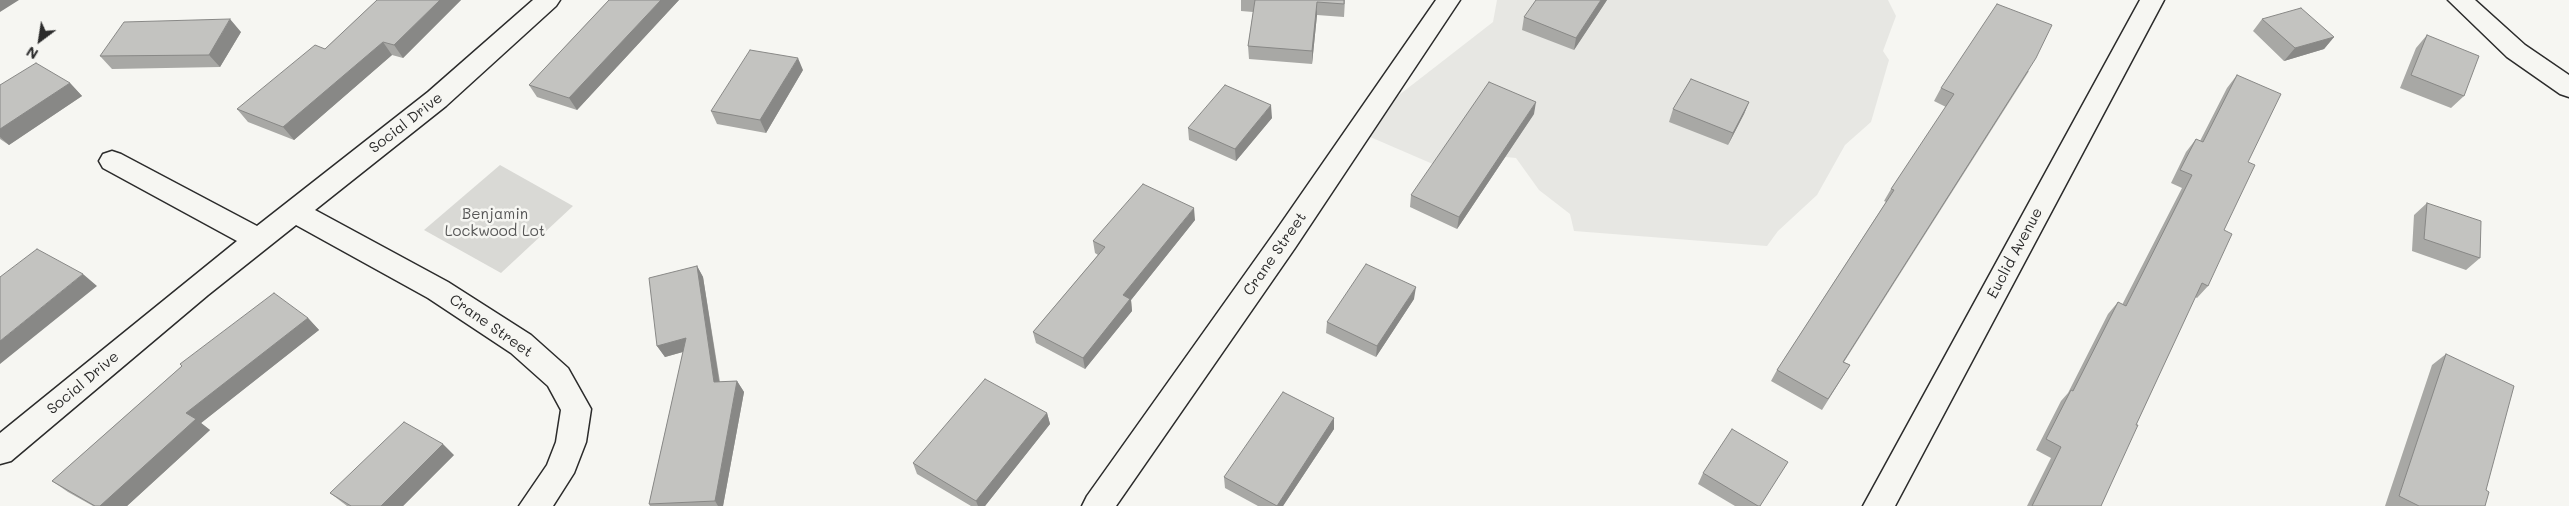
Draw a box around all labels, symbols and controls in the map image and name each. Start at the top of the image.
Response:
north arrow [15,15,65,65]
text: N [23,42,41,64]
street label: Social Drive [366,89,446,157]
park label: Benjamin Lockwood Lot [445,205,545,240]
street label: Euclid Avenue [1984,205,2046,301]
street label: Crane Street [1240,209,1310,299]
street label: Crane Street [446,291,536,361]
street label: Social Drive [43,348,123,418]

